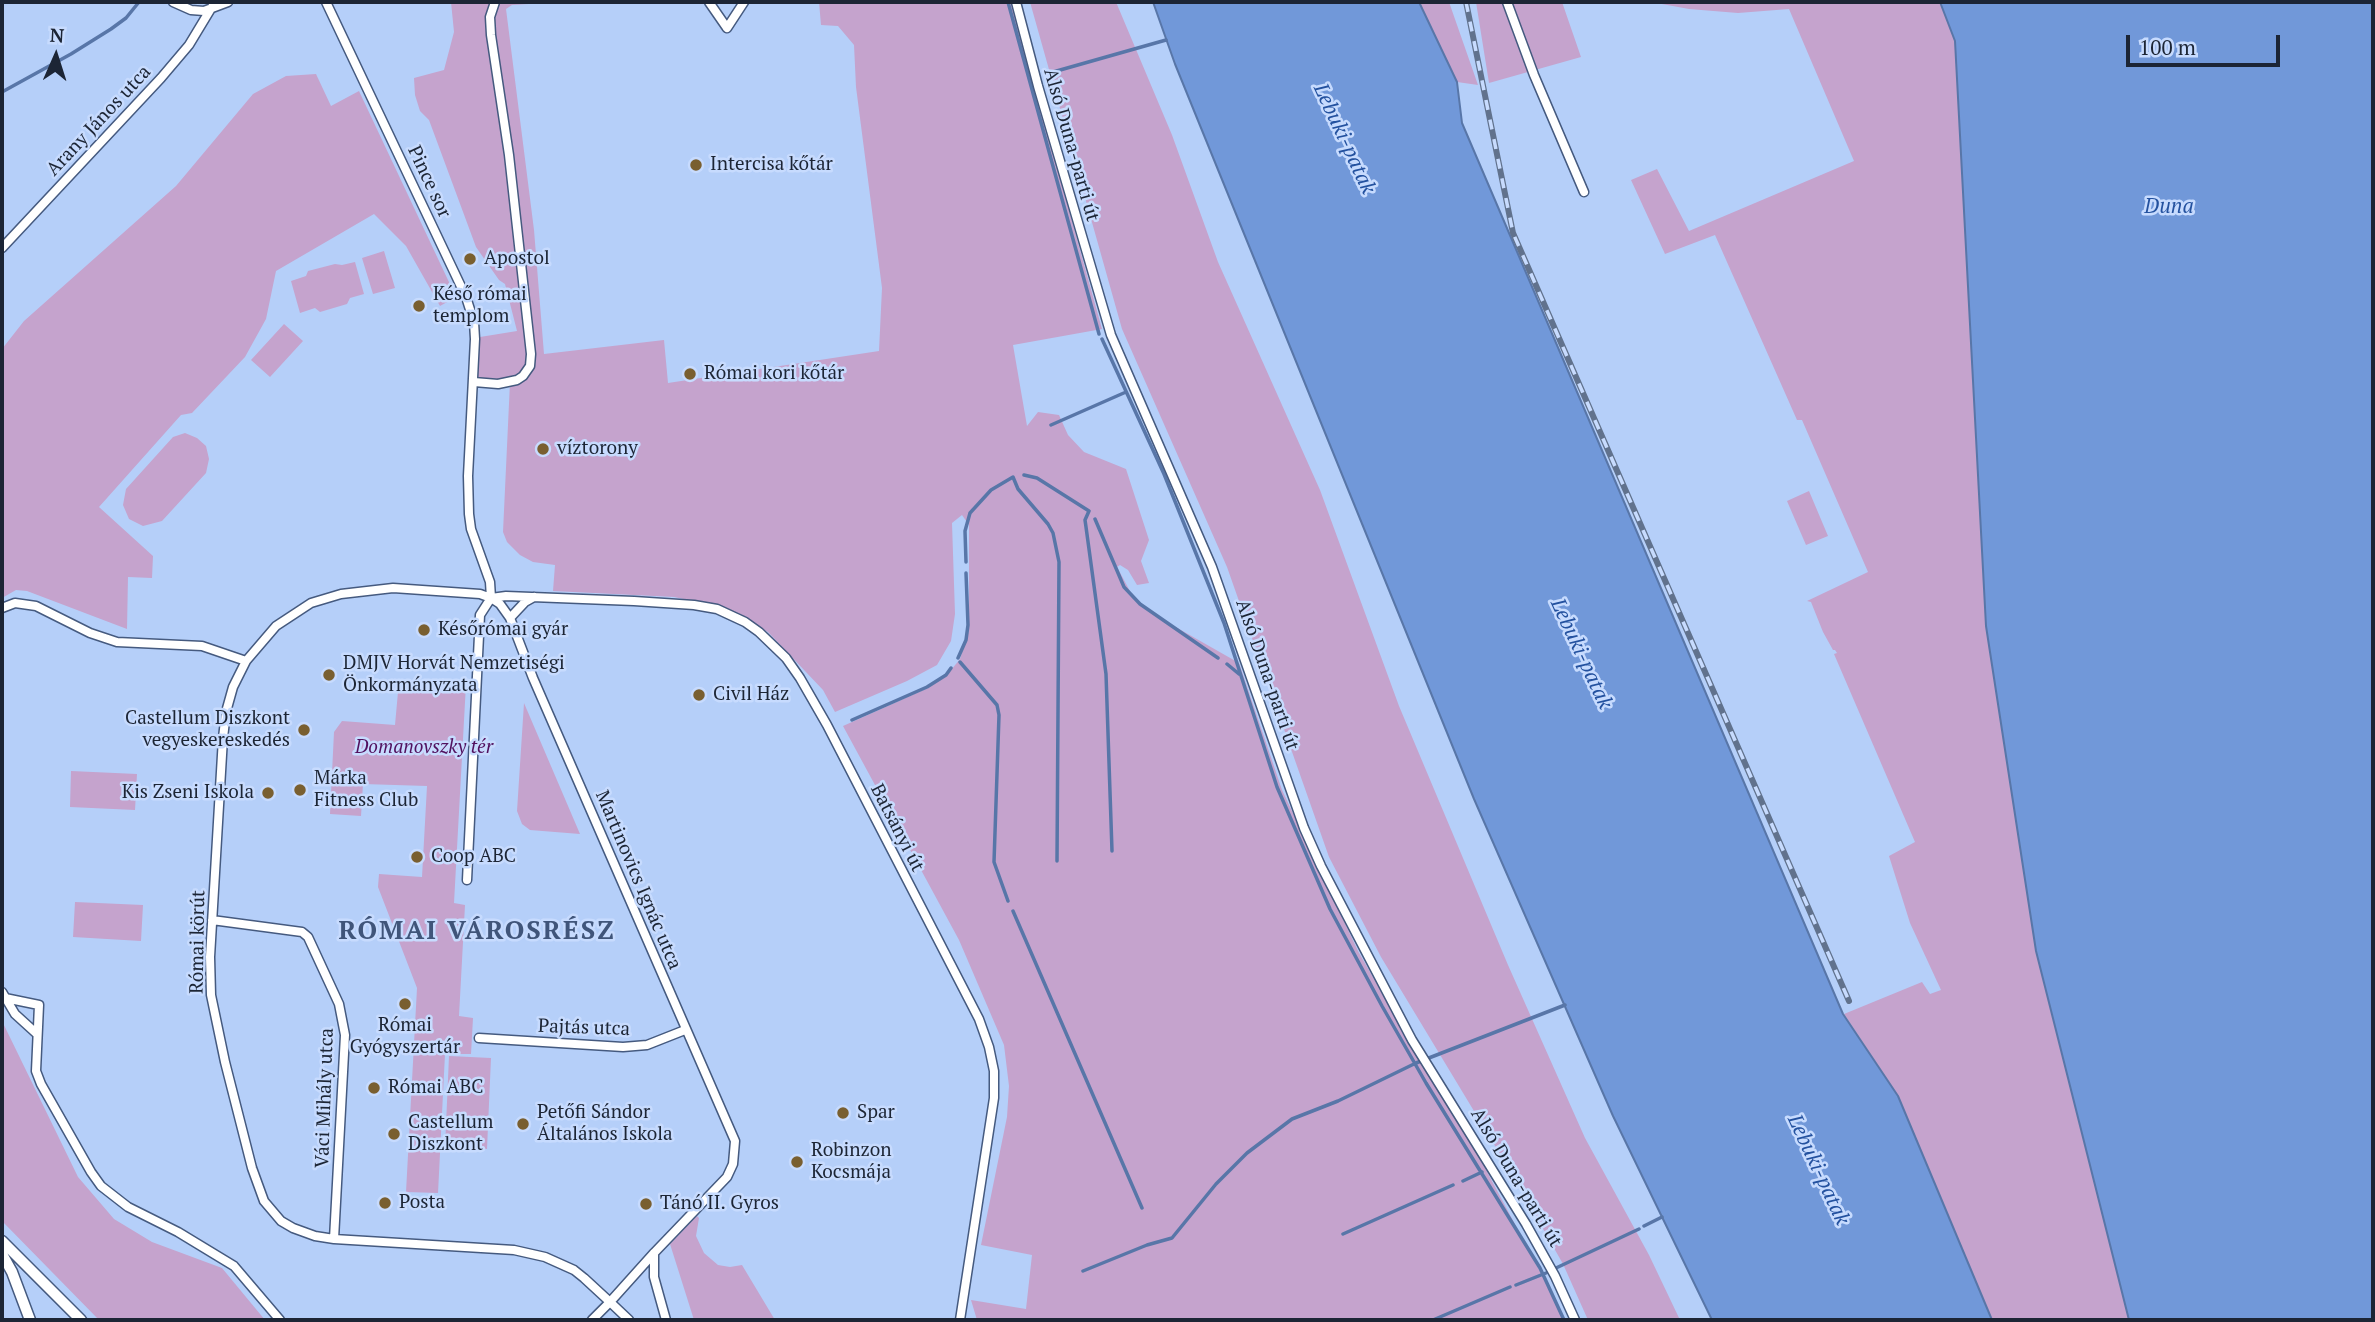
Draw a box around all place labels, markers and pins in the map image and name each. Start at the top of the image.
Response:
place label: Intercisa kőtár [710,154,833,176]
marker: Intercisa kőtár [688,157,704,173]
place label: Apostol [484,248,550,270]
marker: Apostol [462,251,478,267]
place label: Késő római templom [433,284,527,328]
marker: Késő római templom [411,298,427,314]
place label: Római kori kőtár [704,363,844,385]
marker: Római kori kőtár [682,366,698,382]
place label: víztorony [557,438,638,460]
marker: víztorony [535,441,551,457]
place label: Későrómai gyár [438,619,568,641]
marker: Későrómai gyár [416,622,432,638]
place label: DMJV Horvát Nemzetiségi Önkormányzata [343,653,565,697]
marker: DMJV Horvát Nemzetiségi Önkormányzata [321,667,337,683]
place label: Civil Ház [713,684,789,706]
marker: Civil Ház [691,687,707,703]
place label: Castellum Diszkont vegyeskereskedés [125,708,290,752]
marker: Castellum Diszkont vegyeskereskedés [296,722,312,738]
place label: Márka Fitness Club [314,768,418,812]
place label: Kis Zseni Iskola [122,782,254,804]
marker: Márka Fitness Club [292,782,308,798]
marker: Kis Zseni Iskola [260,785,276,801]
place label: Coop ABC [431,846,516,868]
marker: Coop ABC [409,849,425,865]
marker: Római Gyógyszertár [397,996,413,1012]
place label: Római Gyógyszertár [350,1015,460,1059]
place label: Római ABC [388,1077,483,1099]
marker: Római ABC [366,1080,382,1096]
place label: Petőfi Sándor Általános Iskola [537,1102,673,1146]
place label: Spar [857,1102,895,1124]
marker: Spar [835,1105,851,1121]
place label: Castellum Diszkont [408,1112,493,1156]
marker: Petőfi Sándor Általános Iskola [515,1116,531,1132]
marker: Castellum Diszkont [386,1126,402,1142]
place label: Robinzon Kocsmája [811,1140,891,1184]
marker: Robinzon Kocsmája [789,1154,805,1170]
place label: Posta [399,1192,445,1214]
place label: Tánó II. Gyros [660,1193,779,1215]
marker: Posta [377,1195,393,1211]
marker: Tánó II. Gyros [638,1196,654,1212]

